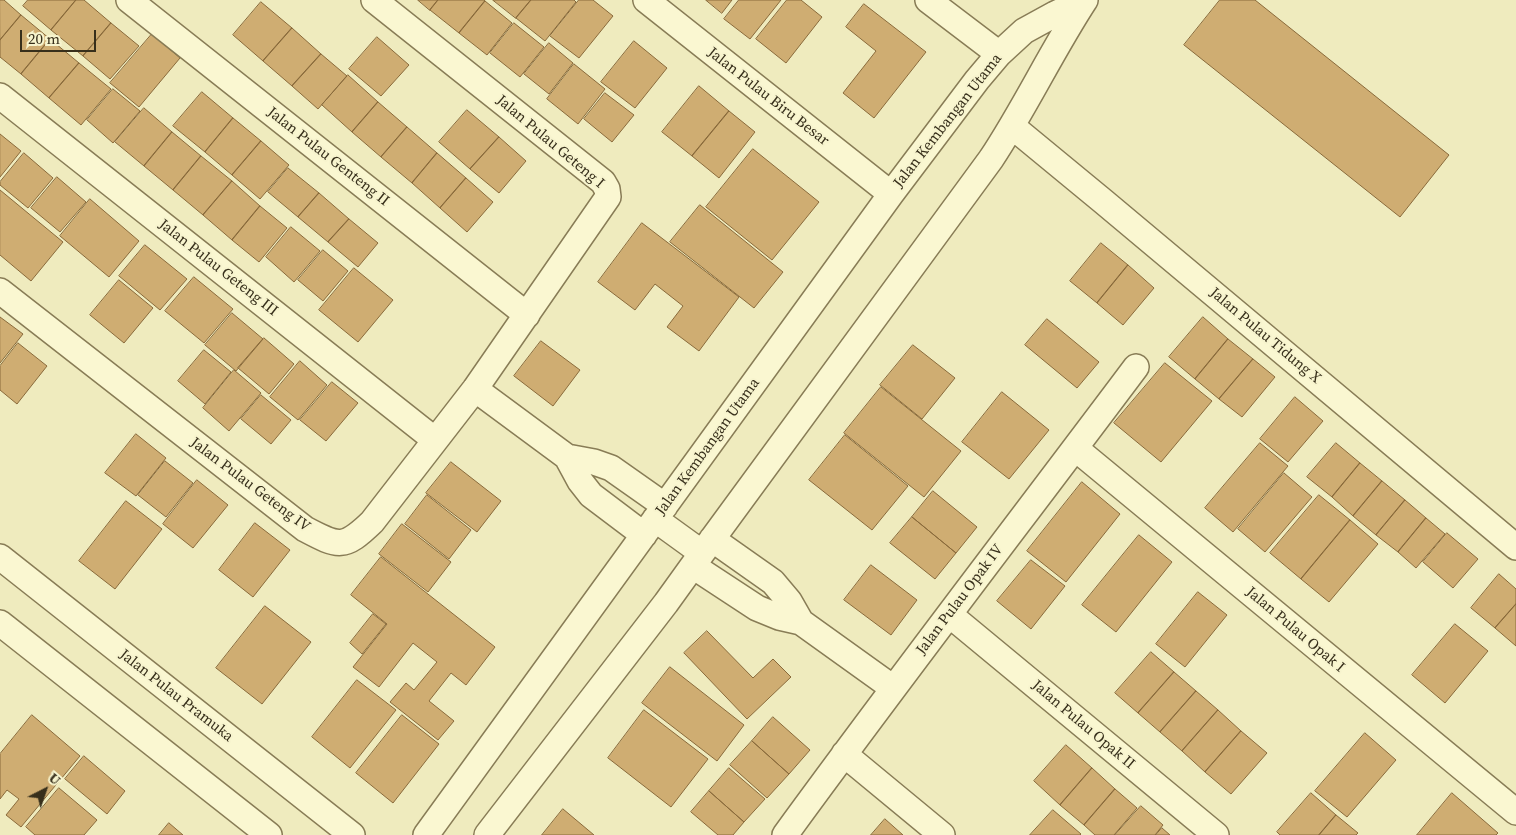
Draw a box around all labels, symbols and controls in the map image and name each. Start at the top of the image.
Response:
scale bar [22,20,99,52]
text: 20 m [28,28,60,49]
street label: Jalan Pulau Biru Besar [704,44,832,150]
street label: Jalan Kembangan Utama [890,50,1006,192]
street label: Jalan Pulau Geteng I [492,92,608,192]
street label: Jalan Pulau Genteng II [263,104,393,210]
street label: Jalan Pulau Geteng III [155,216,281,320]
street label: Jalan Pulau Tidung X [1206,284,1324,388]
street label: Jalan Kembangan Utama [652,375,764,519]
street label: Jalan Pulau Geteng IV [186,434,314,536]
street label: Jalan Pulau Opak IV [913,541,1007,659]
street label: Jalan Pulau Opak I [1242,583,1348,677]
street label: Jalan Pulau Pramuka [115,646,237,746]
street label: Jalan Pulau Opak II [1028,677,1138,773]
north arrow [20,765,70,815]
text: U [44,768,65,790]

